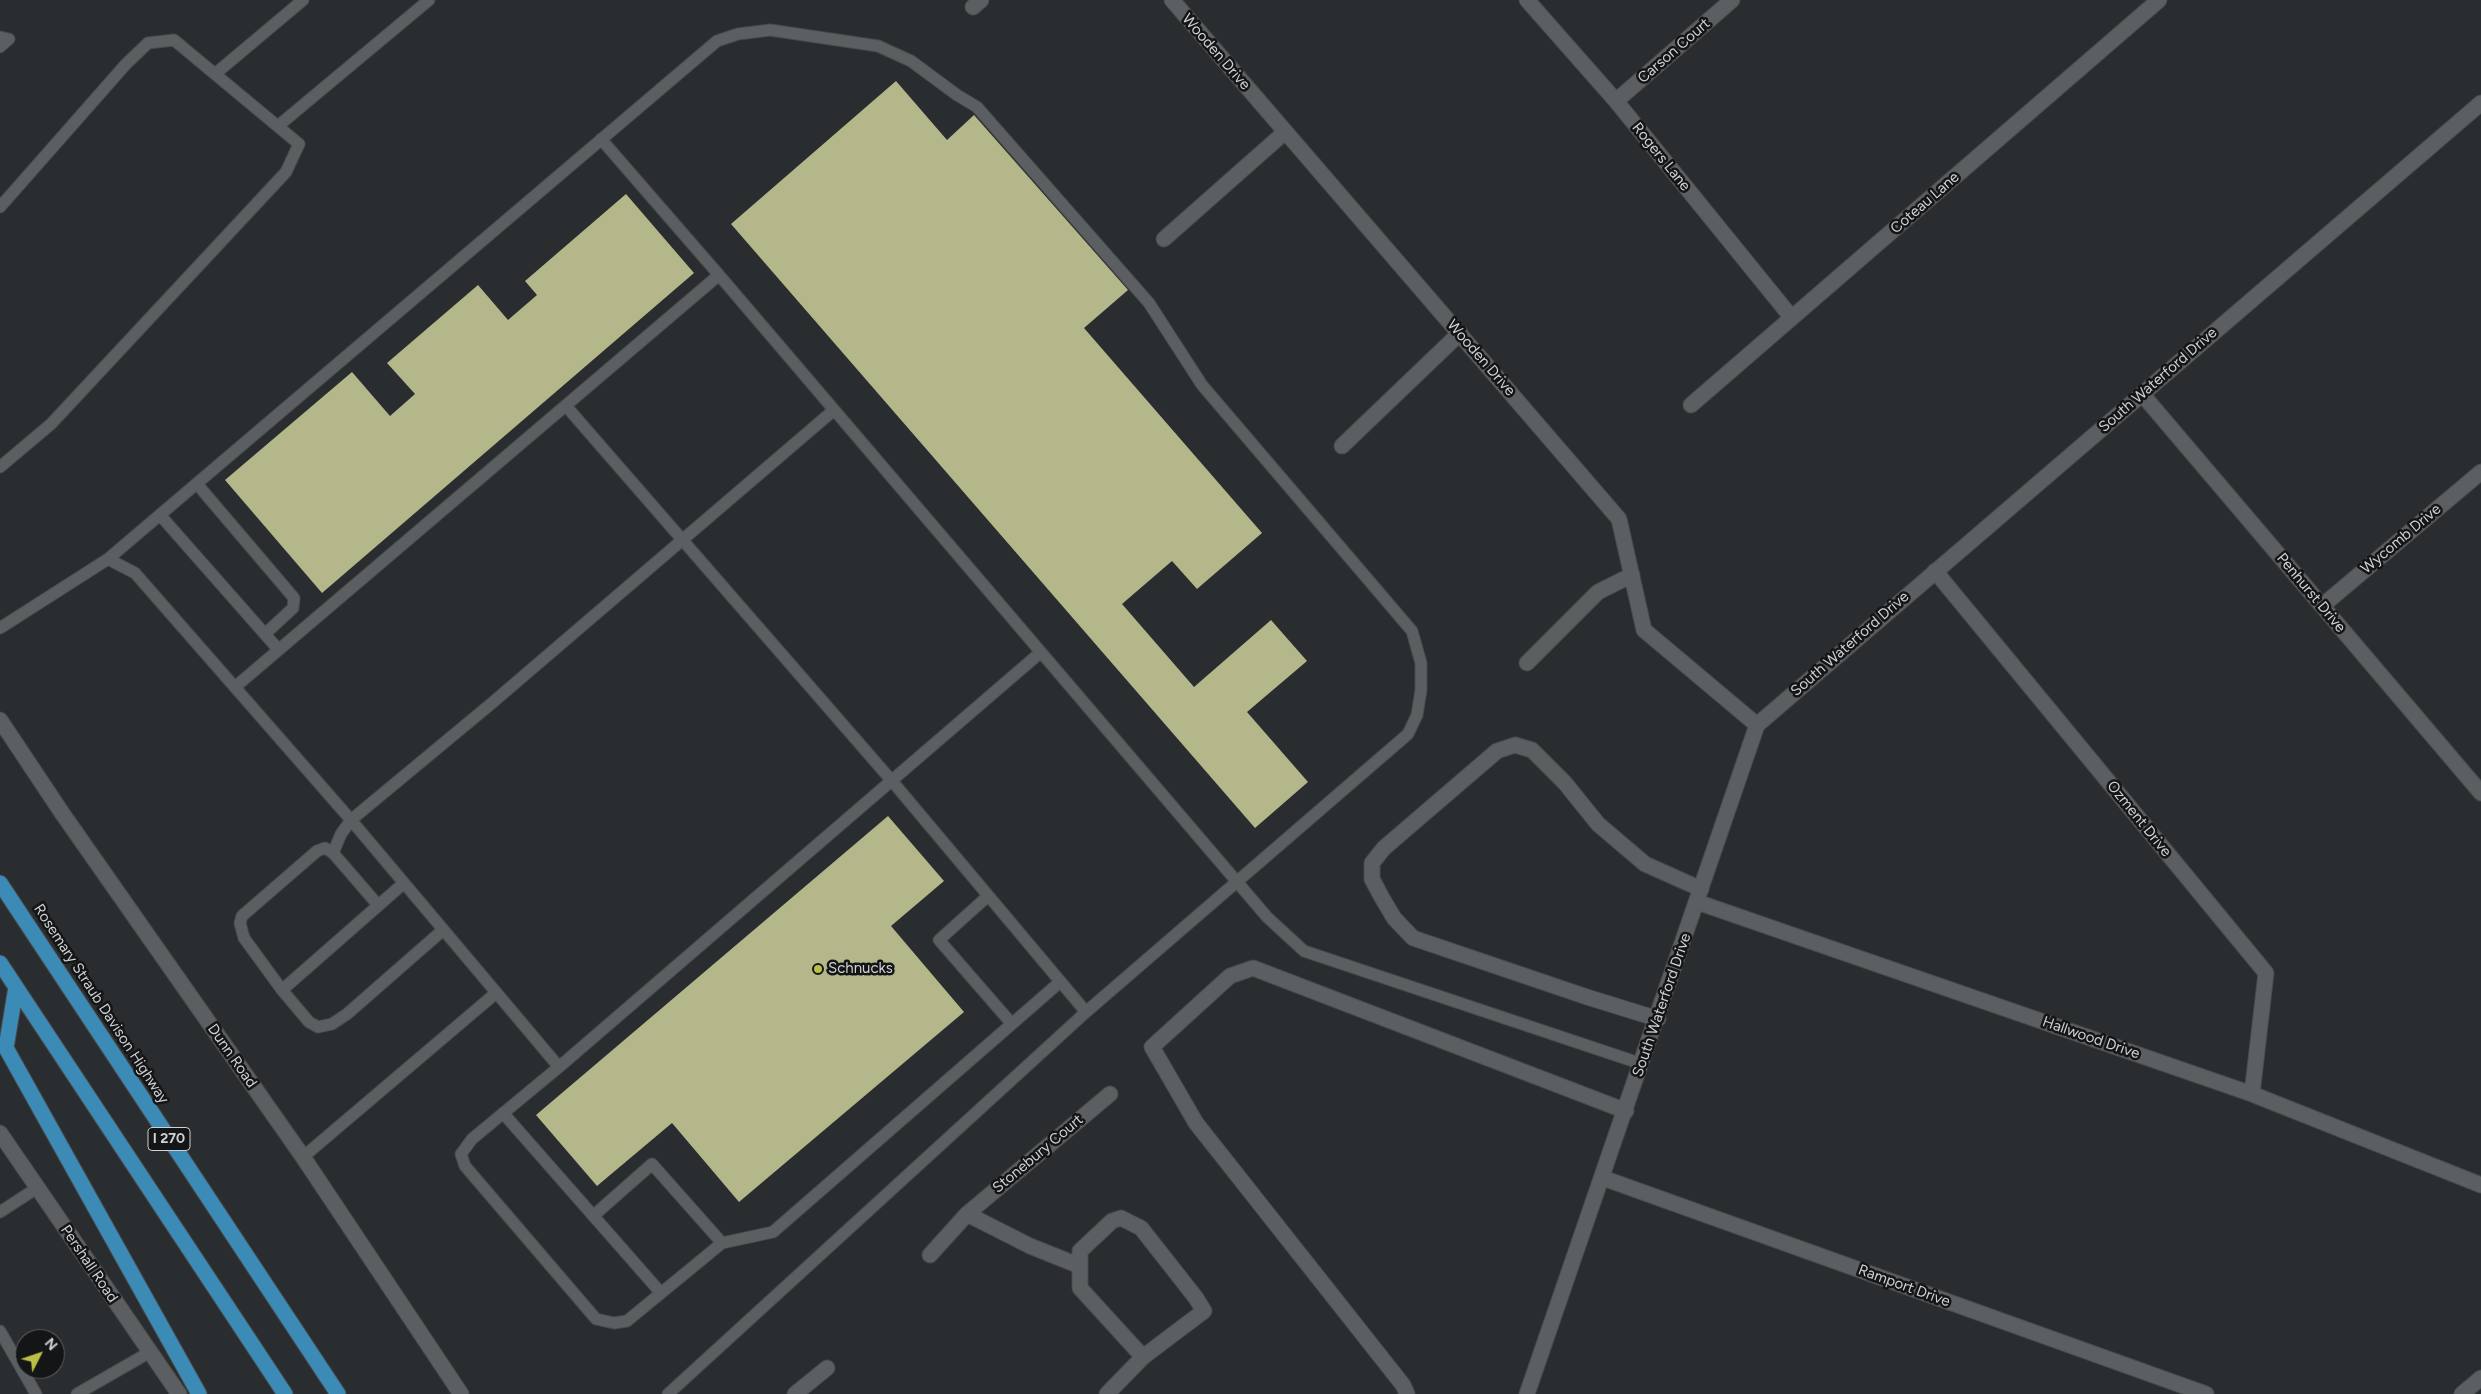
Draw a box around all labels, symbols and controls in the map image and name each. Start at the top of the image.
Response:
street label: Wooden Drive [1178,10,1254,94]
street label: Carson Court [1634,15,1714,87]
street label: Rogers Lane [1628,119,1694,195]
street label: Coteau Lane [1887,168,1963,238]
street label: Wooden Drive [1443,316,1519,400]
street label: South Waterford Drive [2095,324,2221,436]
street label: Wycomb Drive [2357,500,2445,578]
street label: Penhurst Drive [2273,550,2349,636]
street label: South Waterford Drive [1787,588,1913,700]
street label: Ozment Drive [2103,777,2175,861]
street label: Rosemary Straub Davison Highway [30,901,172,1107]
street label: South Waterford Drive [1629,931,1695,1079]
place label: Schnucks [828,960,893,978]
marker: Schnucks [812,963,824,975]
street label: Hallwood Drive [2040,1013,2142,1063]
street label: Dunn Road [204,1021,260,1091]
street label: Stonebury Court [989,1111,1087,1197]
road number: I 270 [148,1128,190,1150]
street label: Pershall Road [56,1222,122,1306]
street label: Ramport Drive [1856,1261,1952,1311]
north arrow [15,1329,65,1379]
text: N [41,1335,61,1354]

